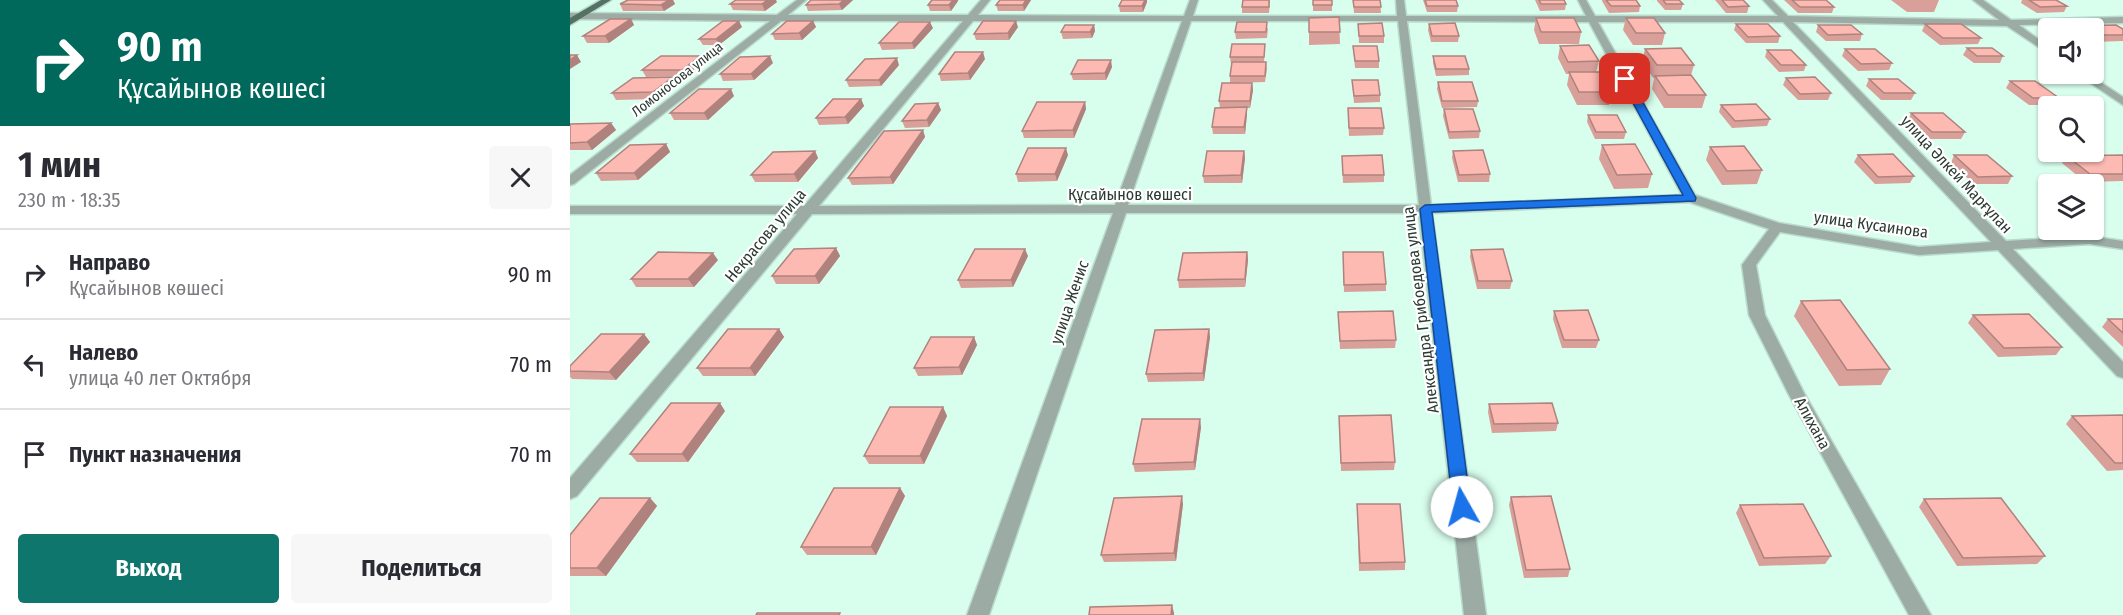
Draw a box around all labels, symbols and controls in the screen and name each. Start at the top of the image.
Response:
map controls [2038,18,2104,240]
button: sound [2038,18,2104,84]
text: 90 m [117,22,202,72]
icon: right [18,24,96,102]
street label: Ломоносова улица [628,38,727,120]
pin [1599,53,1650,104]
icon: arrive [1608,62,1641,95]
text: Құсайынов көшесі [117,73,326,105]
button: search [2038,96,2104,162]
street label: улица Әлкей Марғұлан [1897,111,2016,237]
text: 1 мин [18,143,101,187]
button: close [489,146,552,209]
button: layers [2038,174,2104,240]
street label: Некрасова улица [721,185,810,286]
street label: Құсайынов көшесі [1068,185,1192,204]
text: 230 m · 18:35 [18,188,120,212]
street label: Александра Грибоедова улица [1398,205,1443,414]
street label: улица Кусаинова [1813,207,1929,242]
text: Направо [69,249,150,276]
icon: right [18,258,51,291]
street label: улица Женис [1046,258,1093,347]
text: 90 m [508,261,552,288]
text: Құсайынов көшесі [69,276,224,300]
text: Налево [69,339,138,366]
icon: left [18,348,51,381]
text: 70 m [510,351,552,378]
text: улица 40 лет Октября [69,366,251,390]
street label: Алихана [1791,394,1835,453]
icon: arrive [18,438,51,471]
text: Пункт назначения [69,441,241,468]
text: 70 m [510,441,552,468]
position arrow [1430,475,1494,539]
button: Выход [18,534,279,603]
button: Поделиться [291,534,552,603]

